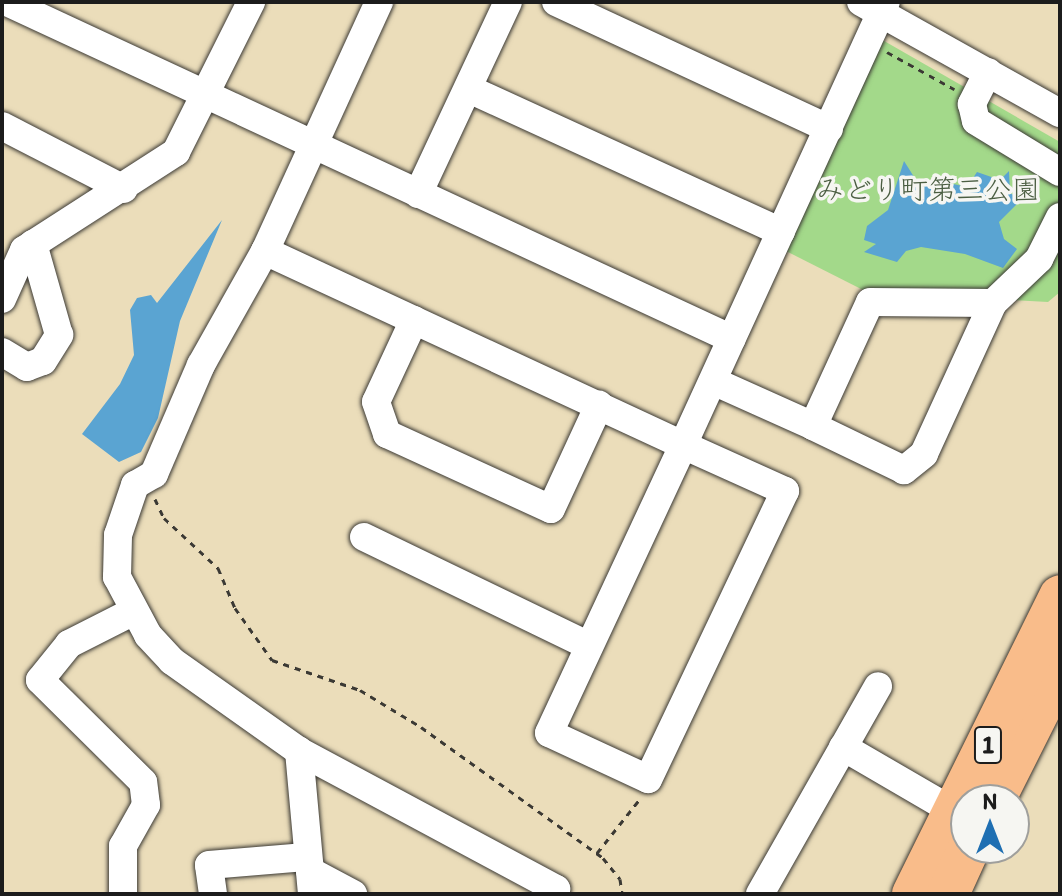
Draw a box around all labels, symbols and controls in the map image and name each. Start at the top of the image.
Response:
park label: みどり町第三公園 [816,172,1040,206]
road number: 1 [972,723,1004,767]
north arrow [950,784,1030,864]
text: N [983,788,997,815]

